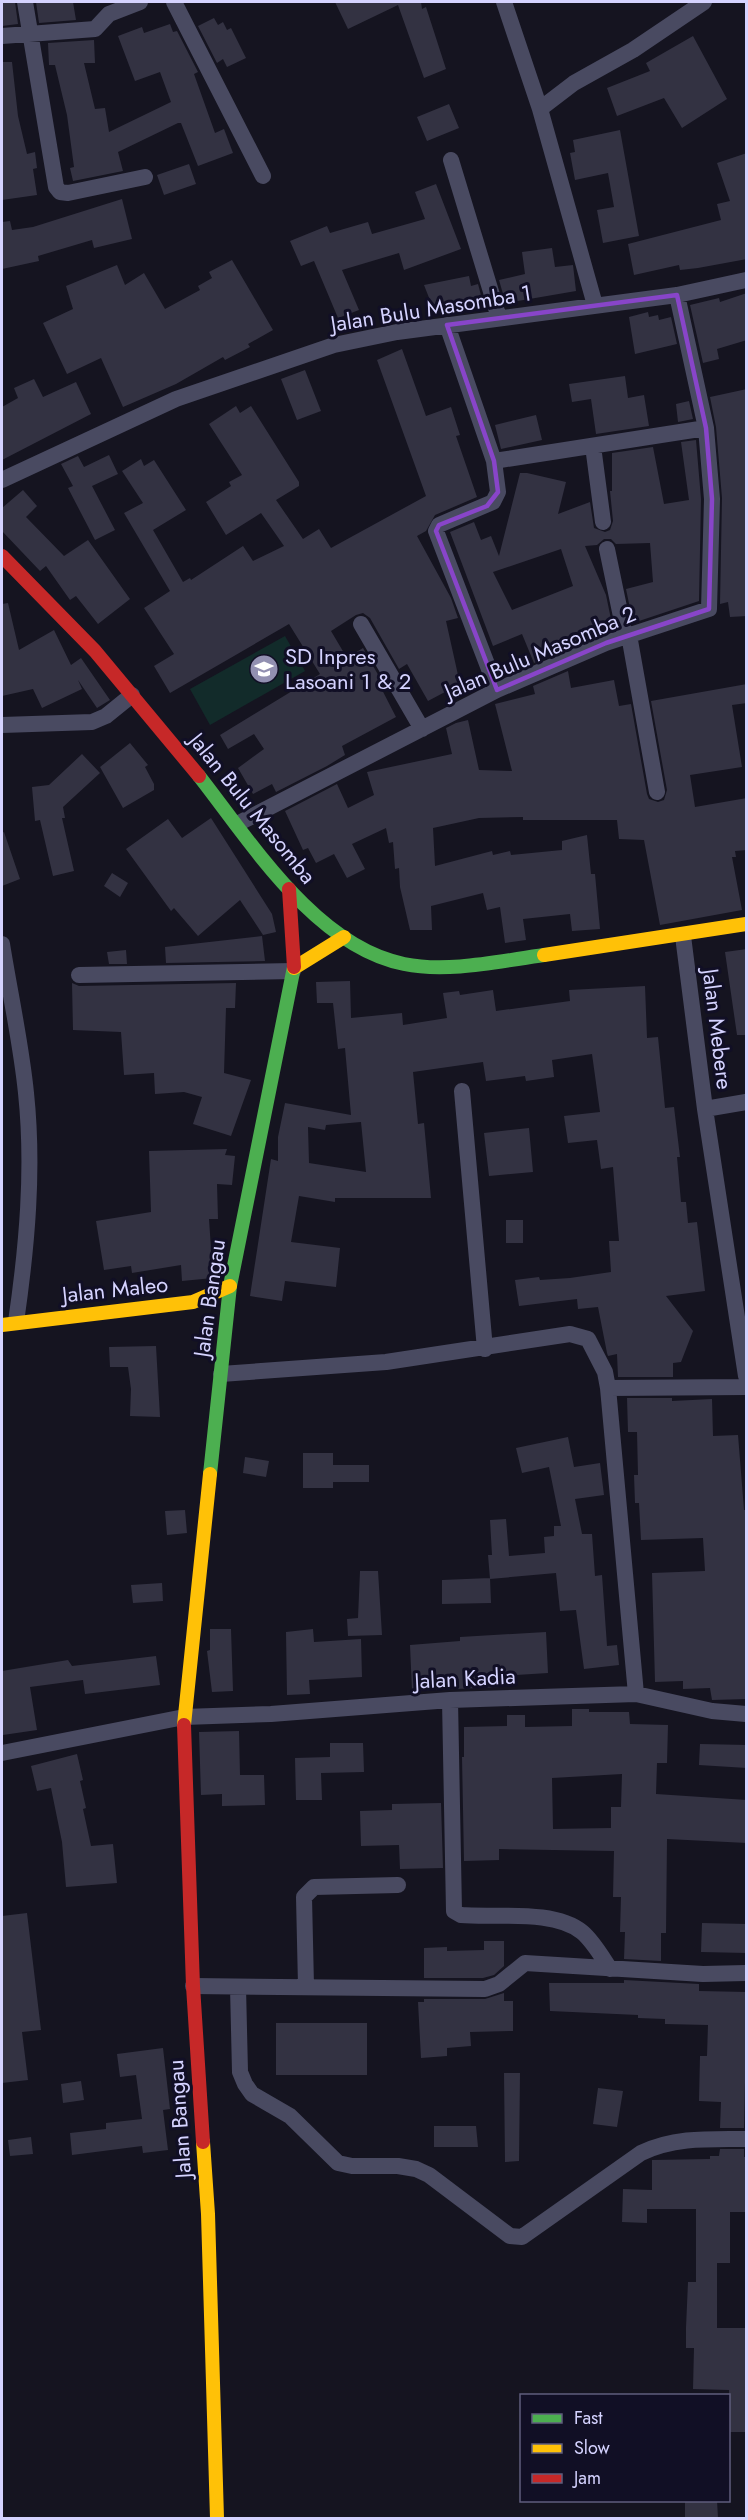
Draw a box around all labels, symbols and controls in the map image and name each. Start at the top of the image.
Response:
street label: Jalan Bulu Masomba 1 [325,276,534,340]
street label: Jalan Bulu Masomba 2 [436,597,641,708]
place label: SD Inpres Lasoani 1 & 2 [285,640,411,697]
school or university icon: SD Inpres Lasoani 1 & 2 [248,653,280,685]
street label: Jalan Bulu Masomba [180,723,324,890]
street label: Jalan Mebere [694,964,741,1091]
street label: Jalan Bangau [184,1237,233,1362]
street label: Jalan Maleo [57,1268,170,1311]
street label: Jalan Kadia [410,1659,517,1697]
street label: Jalan Bangau [159,2059,199,2182]
legend [520,2394,730,2502]
text: Fast [574,2405,603,2431]
text: Slow [574,2435,611,2461]
text: Jam [572,2465,601,2491]

